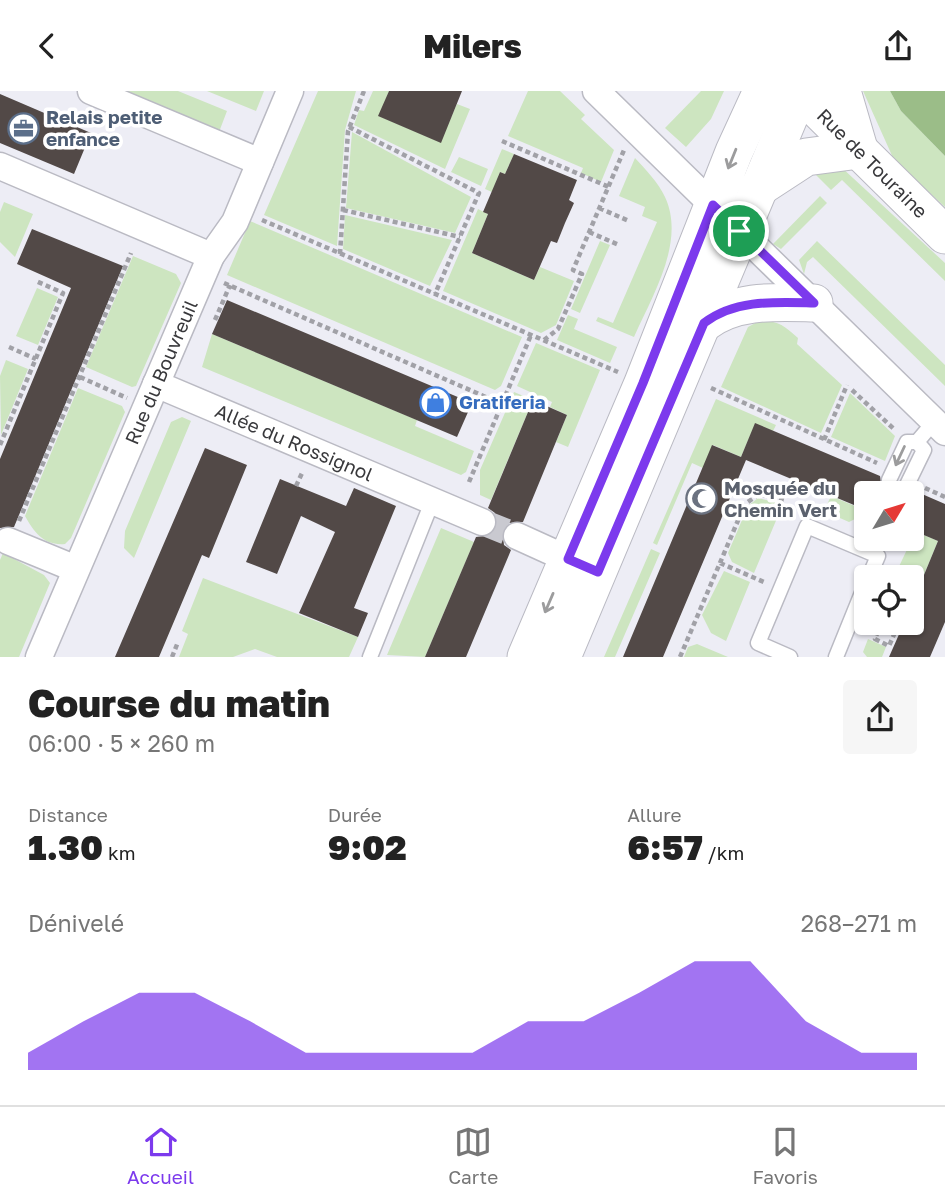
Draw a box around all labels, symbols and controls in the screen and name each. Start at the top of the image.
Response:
icon: back [28,27,66,65]
text: Milers [423,27,522,65]
icon: share [879,27,917,65]
street label: Rue de Touraine [813,103,933,222]
place label: Relais petite enfance [46,105,163,150]
office icon: Relais petite enfance [6,111,40,145]
one-way arrow [724,147,737,169]
pin [709,201,769,261]
icon: arrive [720,212,758,250]
street label: Rue du Bouvreuil [120,296,202,448]
shop icon: Gratiferia [419,385,453,419]
place label: Gratiferia [459,390,546,413]
street label: Allée du Rossignol [212,398,377,486]
one-way arrow [893,445,907,466]
place label: Mosquée du Chemin Vert [724,476,838,521]
north arrow [854,481,924,551]
map controls [854,481,924,635]
mosque icon: Mosquée du Chemin Vert [684,482,718,516]
button: locate [854,565,924,635]
one-way arrow [542,592,555,614]
text: Course du matin [28,680,330,725]
button: share [843,680,917,754]
text: 06:00 · 5 × 260 m [28,729,215,757]
text: Distance [28,803,108,826]
text: Durée [328,803,382,826]
text: Allure [627,803,682,826]
text: 1.30 [28,826,103,868]
text: 9:02 [328,826,407,868]
text: 6:57 [627,826,703,868]
text: km [103,841,136,864]
text: /km [703,841,744,864]
text: Dénivelé [28,909,124,937]
text: 268–271 m [801,909,917,937]
tab: Accueil [127,1123,194,1188]
tab: Carte [448,1123,498,1188]
tab: Favoris [752,1123,818,1188]

